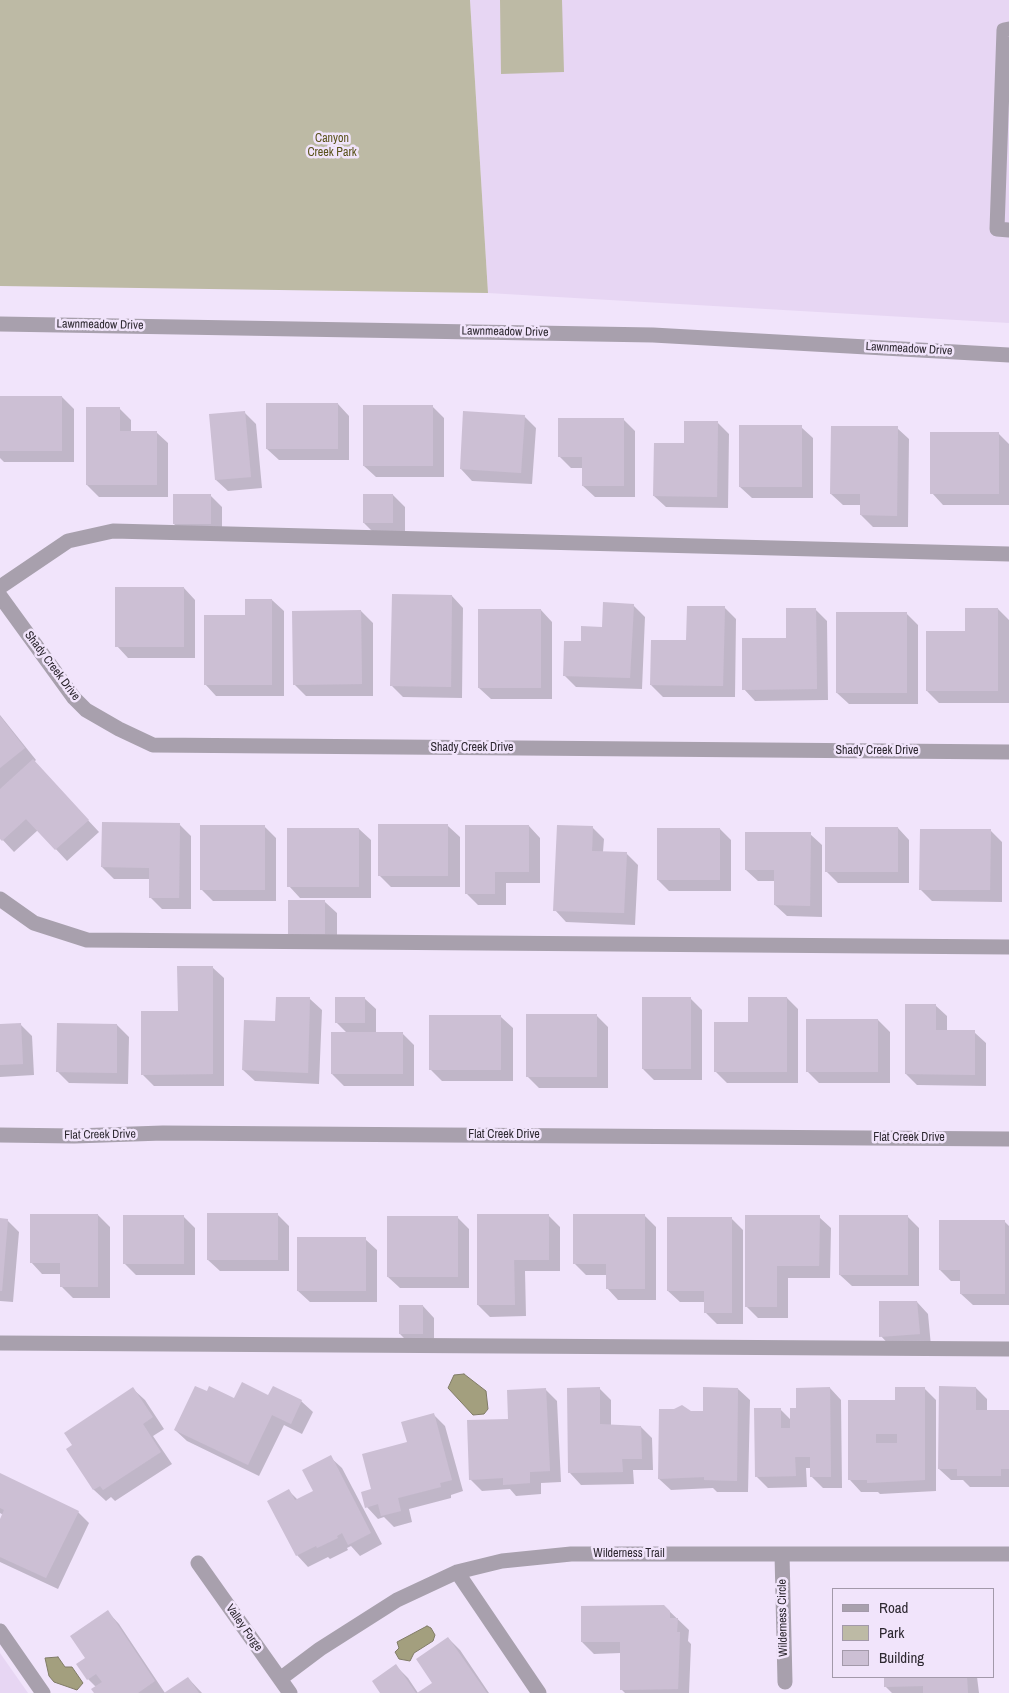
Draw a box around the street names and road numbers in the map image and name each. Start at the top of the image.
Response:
street label: Lawnmeadow Drive [56,317,144,333]
street label: Lawnmeadow Drive [461,324,549,340]
street label: Lawnmeadow Drive [865,340,953,358]
street label: Shady Creek Drive [21,628,83,704]
street label: Shady Creek Drive [430,741,514,755]
street label: Shady Creek Drive [835,744,919,758]
street label: Flat Creek Drive [64,1127,136,1143]
street label: Flat Creek Drive [468,1128,540,1142]
street label: Flat Creek Drive [873,1131,945,1145]
street label: Wilderness Trail [593,1547,665,1561]
street label: Wilderness Circle [775,1579,791,1657]
street label: Valley Forge [223,1602,265,1654]

